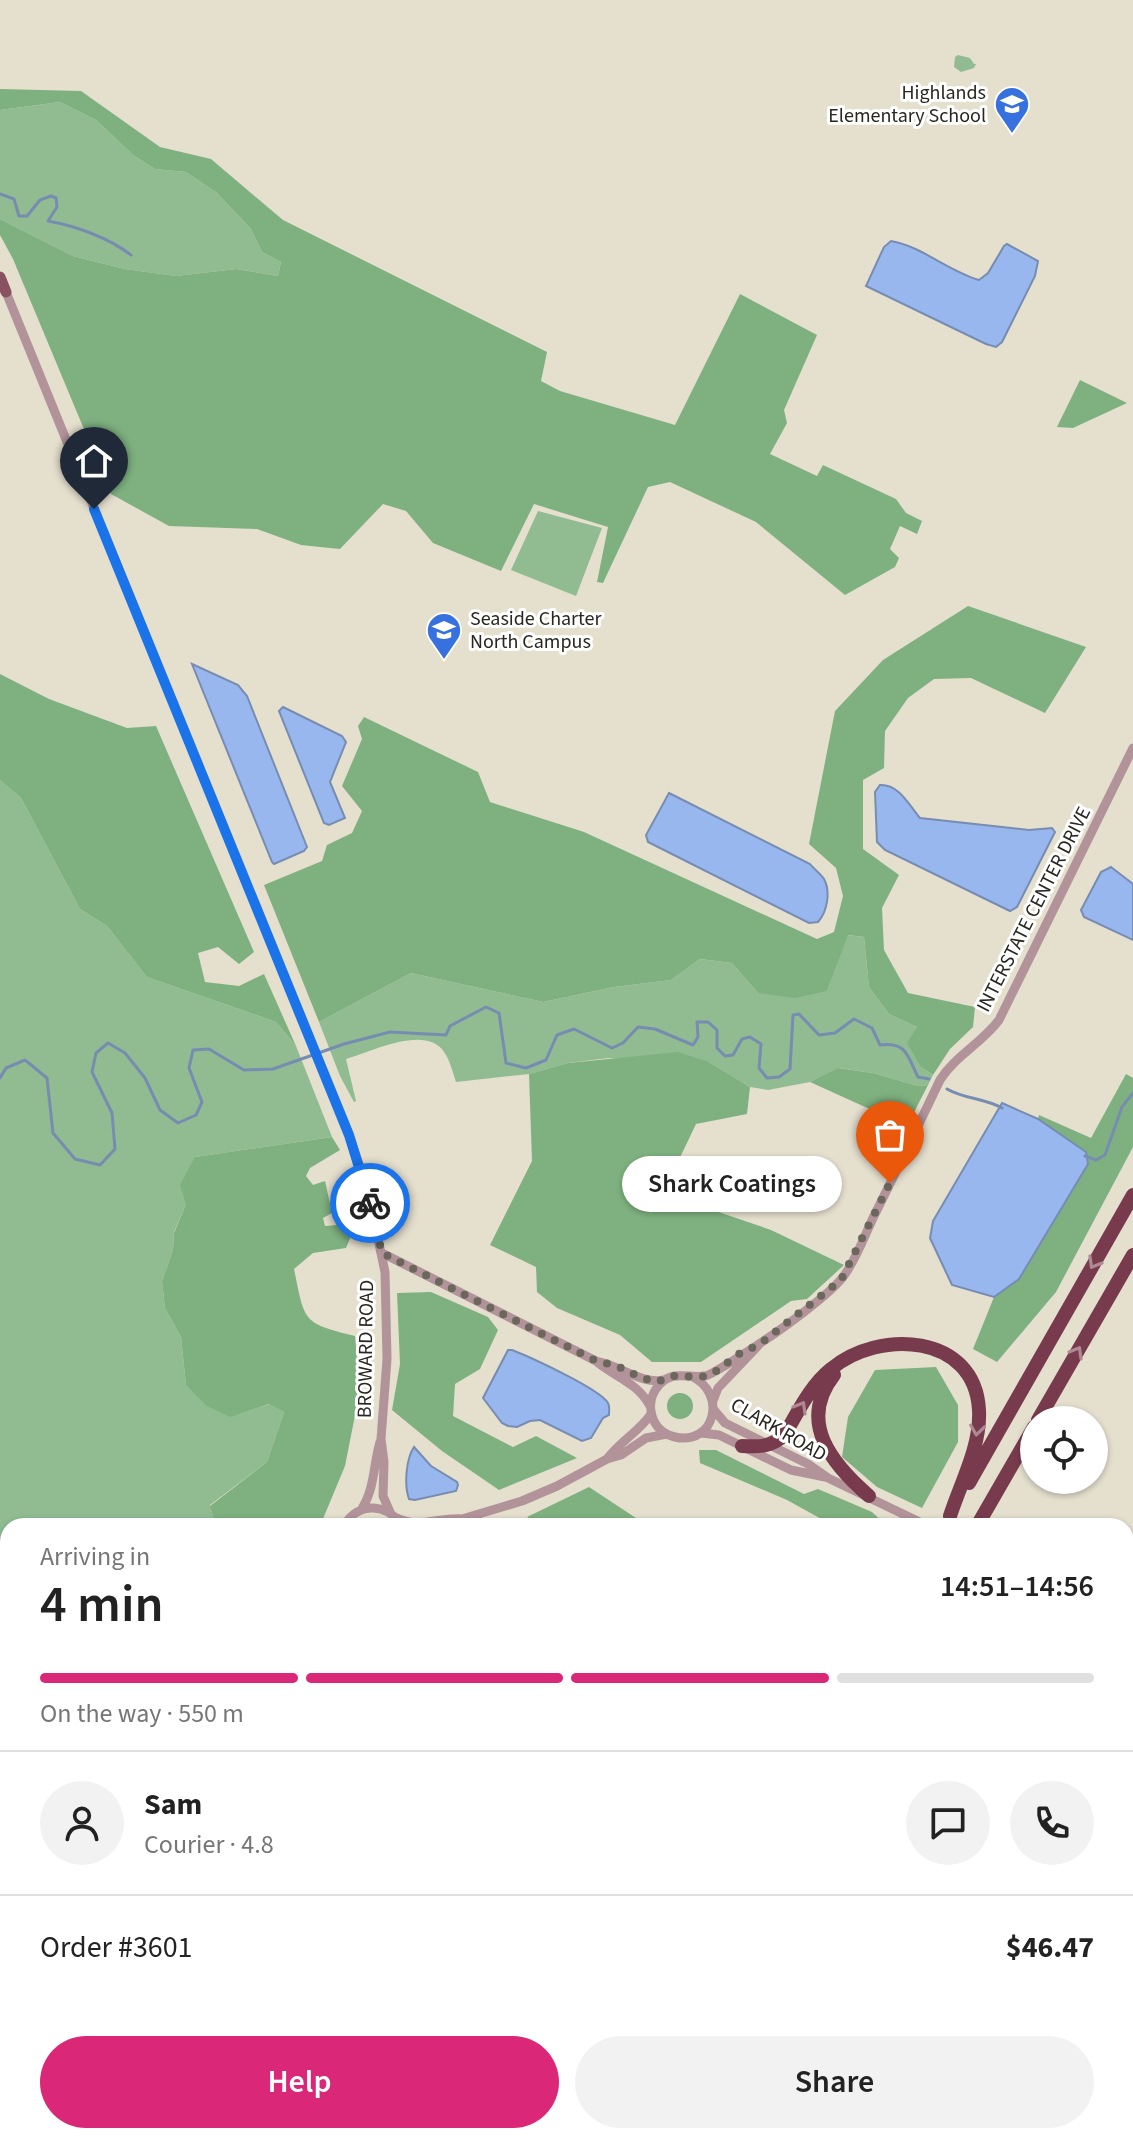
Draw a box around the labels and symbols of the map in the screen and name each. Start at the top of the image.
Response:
place label: Highlands Elementary School [828,79,986,130]
school or university icon: Highlands Elementary School [993,85,1031,135]
pin [60,427,128,509]
place label: Seaside Charter North Campus [470,605,601,656]
school or university icon: Seaside Charter North Campus [425,611,463,661]
street label: INTERSTATE CENTER DRIVE [970,802,1098,1017]
pin [856,1101,924,1183]
callout: Shark Coatings [622,1155,842,1211]
courier [330,1163,410,1243]
one-way arrow [1088,1254,1104,1269]
street label: BROWARD ROAD [351,1280,381,1418]
one-way arrow [1067,1347,1083,1361]
street label: CLARK ROAD [725,1391,832,1469]
one-way arrow [791,1401,807,1416]
one-way arrow [969,1423,986,1437]

